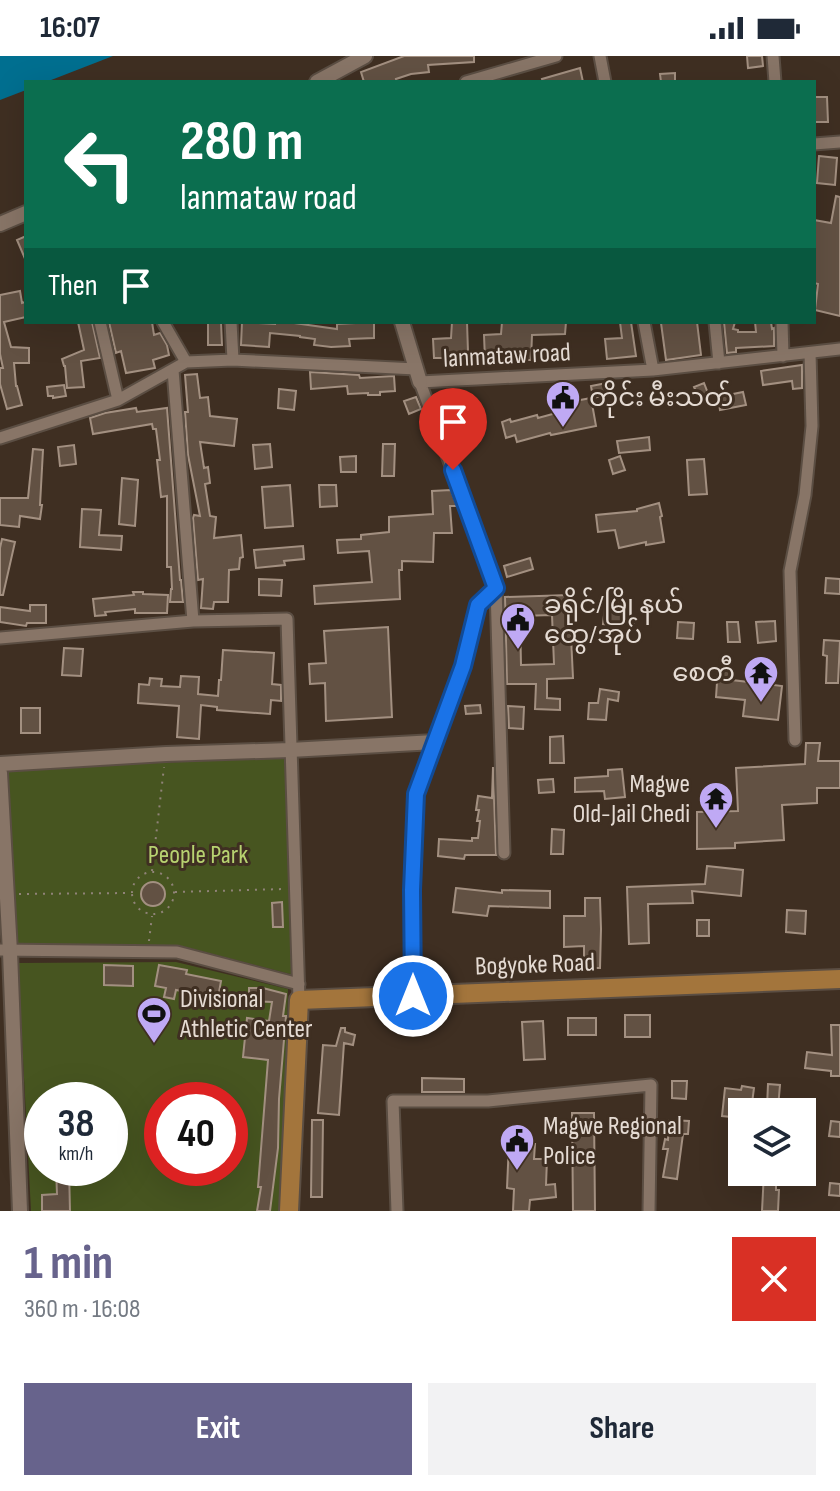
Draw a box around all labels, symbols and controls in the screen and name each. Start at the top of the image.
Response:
text: 16:07 [40,10,100,46]
text: 280 m [180,109,303,176]
icon: left [48,112,152,216]
text: lanmataw road [180,177,357,220]
icon: arrive [114,264,158,308]
text: Then [48,268,98,304]
street label: lanmataw road [442,337,572,375]
public building icon: တိုင်း မီးသတ် [544,379,582,429]
place label: တိုင်း မီးသတ် [589,380,733,418]
pin [419,388,487,470]
icon: arrive [431,400,475,444]
place label: ခရိုင်/မြို့နယ် ထွေ/အုပ် [544,587,684,655]
public building icon: ခရိုင်/မြို့နယ် ထွေ/အုပ် [499,601,537,651]
temple icon: စေတီ [742,654,780,704]
place label: စေတီ [672,655,735,689]
place label: Magwe Old-Jail Chedi [573,769,690,830]
temple icon: Magwe Old-Jail Chedi [697,780,735,830]
park label: People Park [148,840,248,871]
street label: Bogyoke Road [474,947,596,983]
position arrow [371,954,455,1038]
place label: Divisional Athletic Center [179,984,313,1045]
sports icon: Divisional Athletic Center [135,995,173,1045]
speed limit sign: 40 [144,1082,248,1186]
map controls [728,1098,816,1186]
button: layers [728,1098,816,1186]
text: 38 [58,1100,94,1148]
place label: Magwe Regional Police [543,1111,682,1172]
public building icon: Magwe Regional Police [498,1122,536,1172]
text: km/h [59,1142,93,1166]
text: 1 min [24,1235,113,1292]
button: close [732,1237,816,1321]
text: 360 m · 16:08 [24,1294,140,1325]
button: Exit [24,1383,412,1475]
button: Share [428,1383,816,1475]

